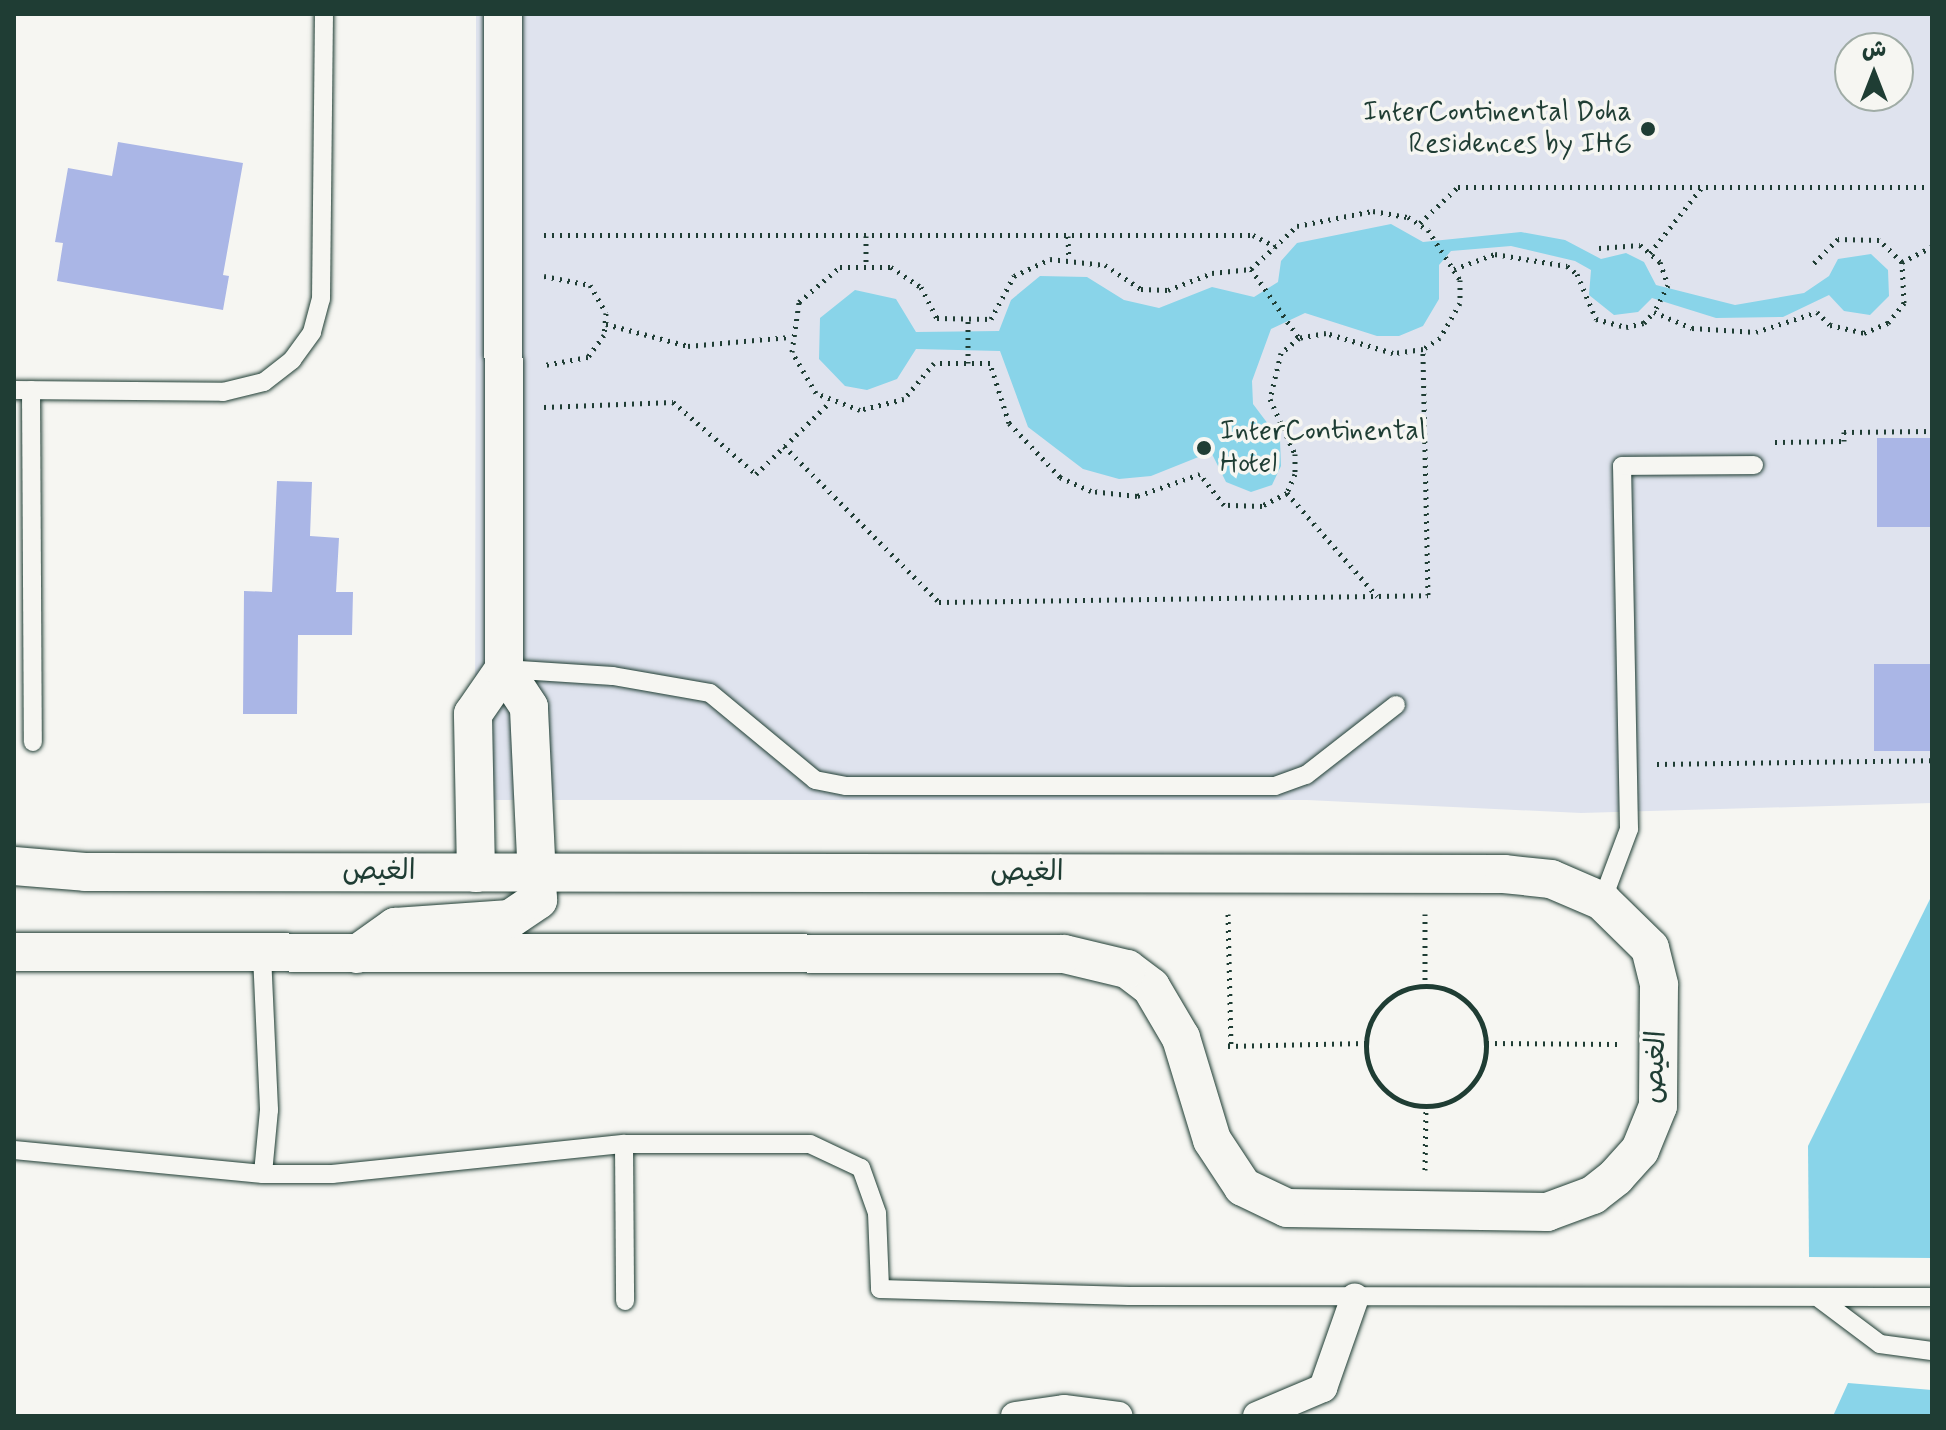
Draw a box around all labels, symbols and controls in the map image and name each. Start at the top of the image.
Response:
north arrow [1834,32,1914,112]
text: ش [1862,36,1886,64]
place label: InterContinental Doha Residences by IHG [1360,96,1632,162]
marker: InterContinental Doha Residences by IHG [1639,120,1657,138]
place label: InterContinental Hotel [1220,415,1426,481]
marker: InterContinental Hotel [1195,439,1213,457]
street label: الغيص [342,855,416,889]
street label: الغيص [990,856,1064,890]
street label: الغيص [1637,1030,1675,1104]

